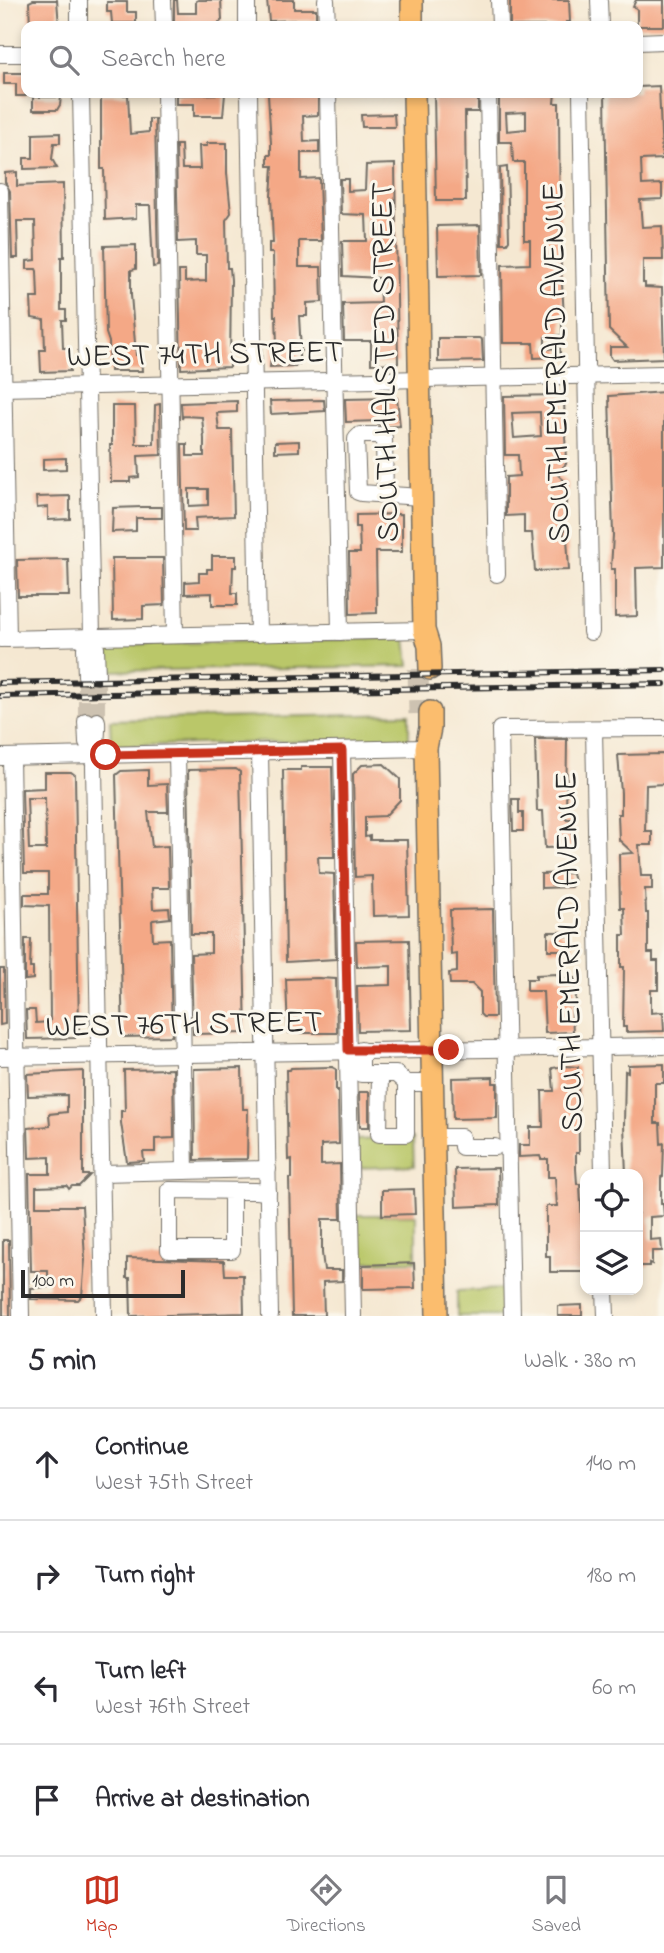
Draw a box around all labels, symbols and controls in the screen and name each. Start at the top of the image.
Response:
search box [21,21,643,98]
icon: search [45,41,83,79]
text: Search here [101,41,226,79]
street label: SOUTH HALSTED STREET [360,181,414,543]
street label: SOUTH EMERALD AVENUE [531,182,585,544]
street label: WEST 74TH STREET [67,330,343,382]
route start [90,739,121,770]
street label: SOUTH EMERALD AVENUE [544,771,598,1133]
street label: WEST 76TH STREET [45,1000,323,1052]
route end [433,1034,464,1065]
map controls [580,1169,643,1295]
button: locate [580,1169,643,1232]
button: layers [580,1232,643,1295]
scale bar [21,1267,186,1299]
text: 100 m [32,1268,74,1295]
text: 5 min [28,1340,96,1384]
text: Walk · 380 m [524,1345,636,1378]
text: Continue [95,1429,188,1467]
icon: ahead [28,1445,66,1483]
text: 140 m [586,1448,636,1481]
text: West 75th Street [95,1467,253,1500]
icon: right [28,1557,66,1595]
text: Turn right [95,1557,195,1595]
text: 180 m [587,1560,636,1593]
text: Turn left [95,1653,186,1691]
icon: left [28,1669,66,1707]
text: 60 m [592,1672,636,1705]
text: West 76th Street [95,1691,250,1724]
icon: arrive [28,1781,66,1819]
text: Arrive at destination [95,1781,310,1819]
tab: Map [83,1871,121,1940]
tab: Directions [287,1871,366,1940]
tab: Saved [532,1871,581,1940]

